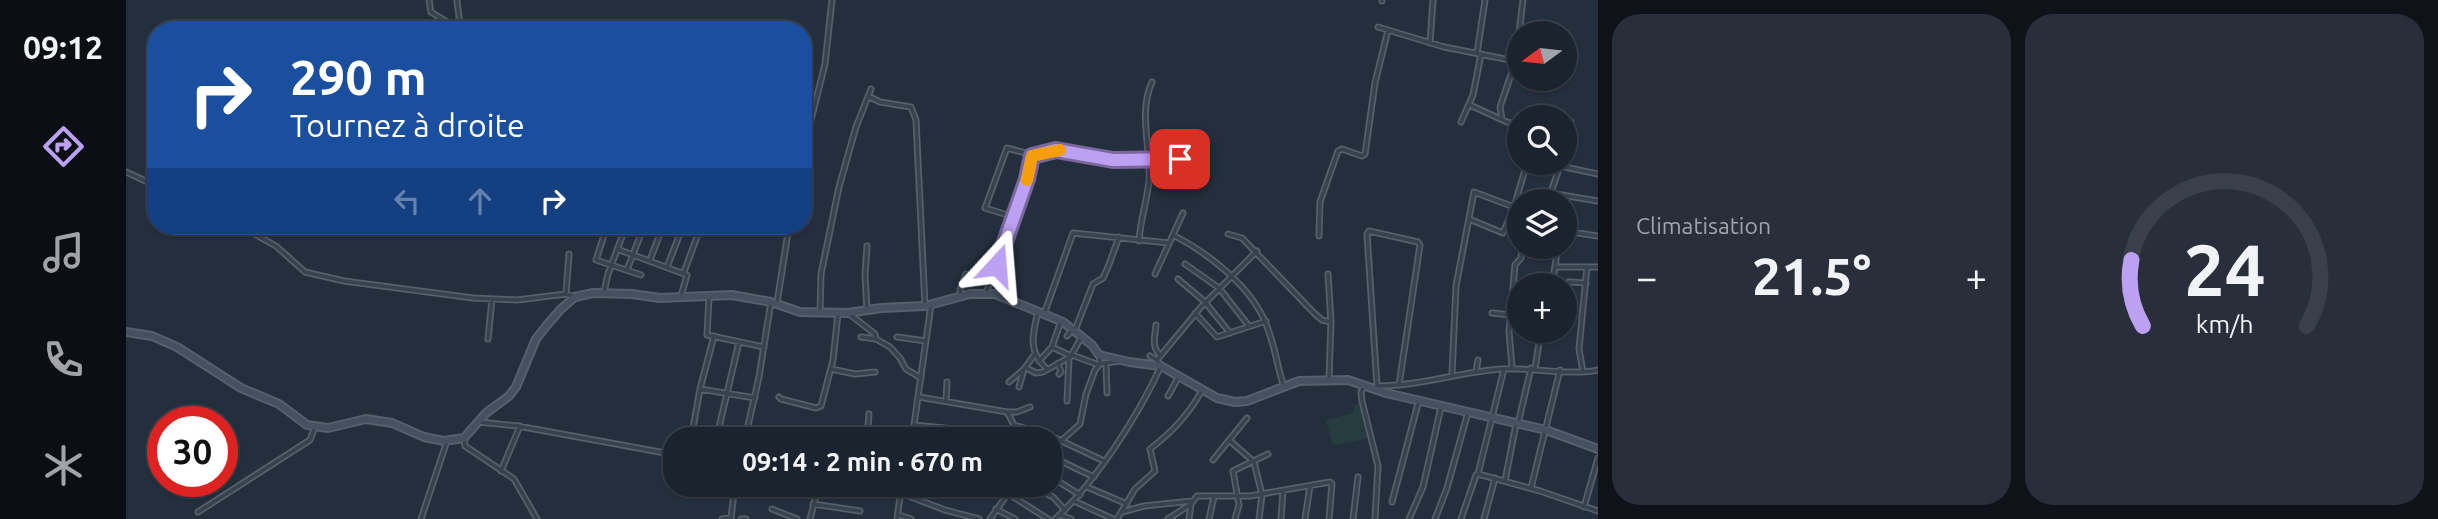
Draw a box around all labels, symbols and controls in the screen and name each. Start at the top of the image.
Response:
north arrow [1507,21,1577,91]
map controls [1507,21,1577,343]
text: 09:12 [23,29,103,65]
icon: right [175,49,266,140]
text: 290 m [290,49,427,104]
button: search [1507,105,1577,175]
text: Tournez à droite [290,107,525,143]
icon: directions [39,122,88,171]
pin [1150,129,1210,189]
icon: arrive [1161,140,1199,178]
icon: left [388,182,426,220]
icon: ahead [461,182,499,220]
icon: right [534,182,572,220]
button: layers [1507,189,1577,259]
text: Climatisation [1636,213,1771,238]
icon: music [39,228,88,277]
position arrow [960,228,1034,302]
text: 24 [2183,228,2266,310]
text: 21.5° [1752,247,1871,305]
text: − [1636,256,1657,298]
text: + [1966,256,1987,298]
button: + [1507,273,1577,343]
text: km/h [2196,309,2253,337]
icon: phone [39,335,88,384]
speed limit sign: 30 [147,406,238,497]
icon: climate [39,441,88,490]
text: 09:14 · 2 min · 670 m [742,447,983,476]

